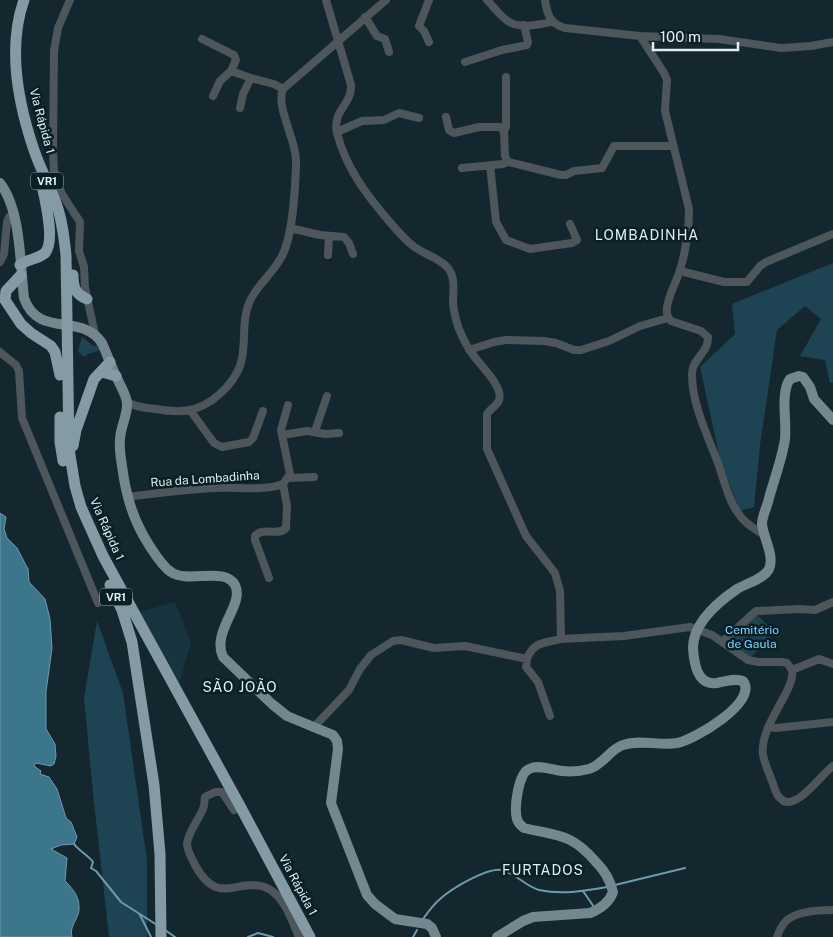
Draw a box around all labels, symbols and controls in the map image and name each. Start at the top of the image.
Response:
scale bar [653,20,738,52]
text: 100 m [660,28,701,45]
street label: Via Rápida 1 [27,87,57,155]
road number: VR1 [31,172,63,190]
district label: LOMBADINHA [595,227,699,243]
street label: Rua da Lombadinha [150,468,260,490]
street label: Via Rápida 1 [87,496,127,562]
road number: VR1 [100,588,132,606]
park label: Cemitério de Gaula [725,623,779,651]
district label: SÃO JOÃO [202,678,278,695]
street label: Via Rápida 1 [276,852,320,918]
district label: FURTADOS [502,862,584,878]

